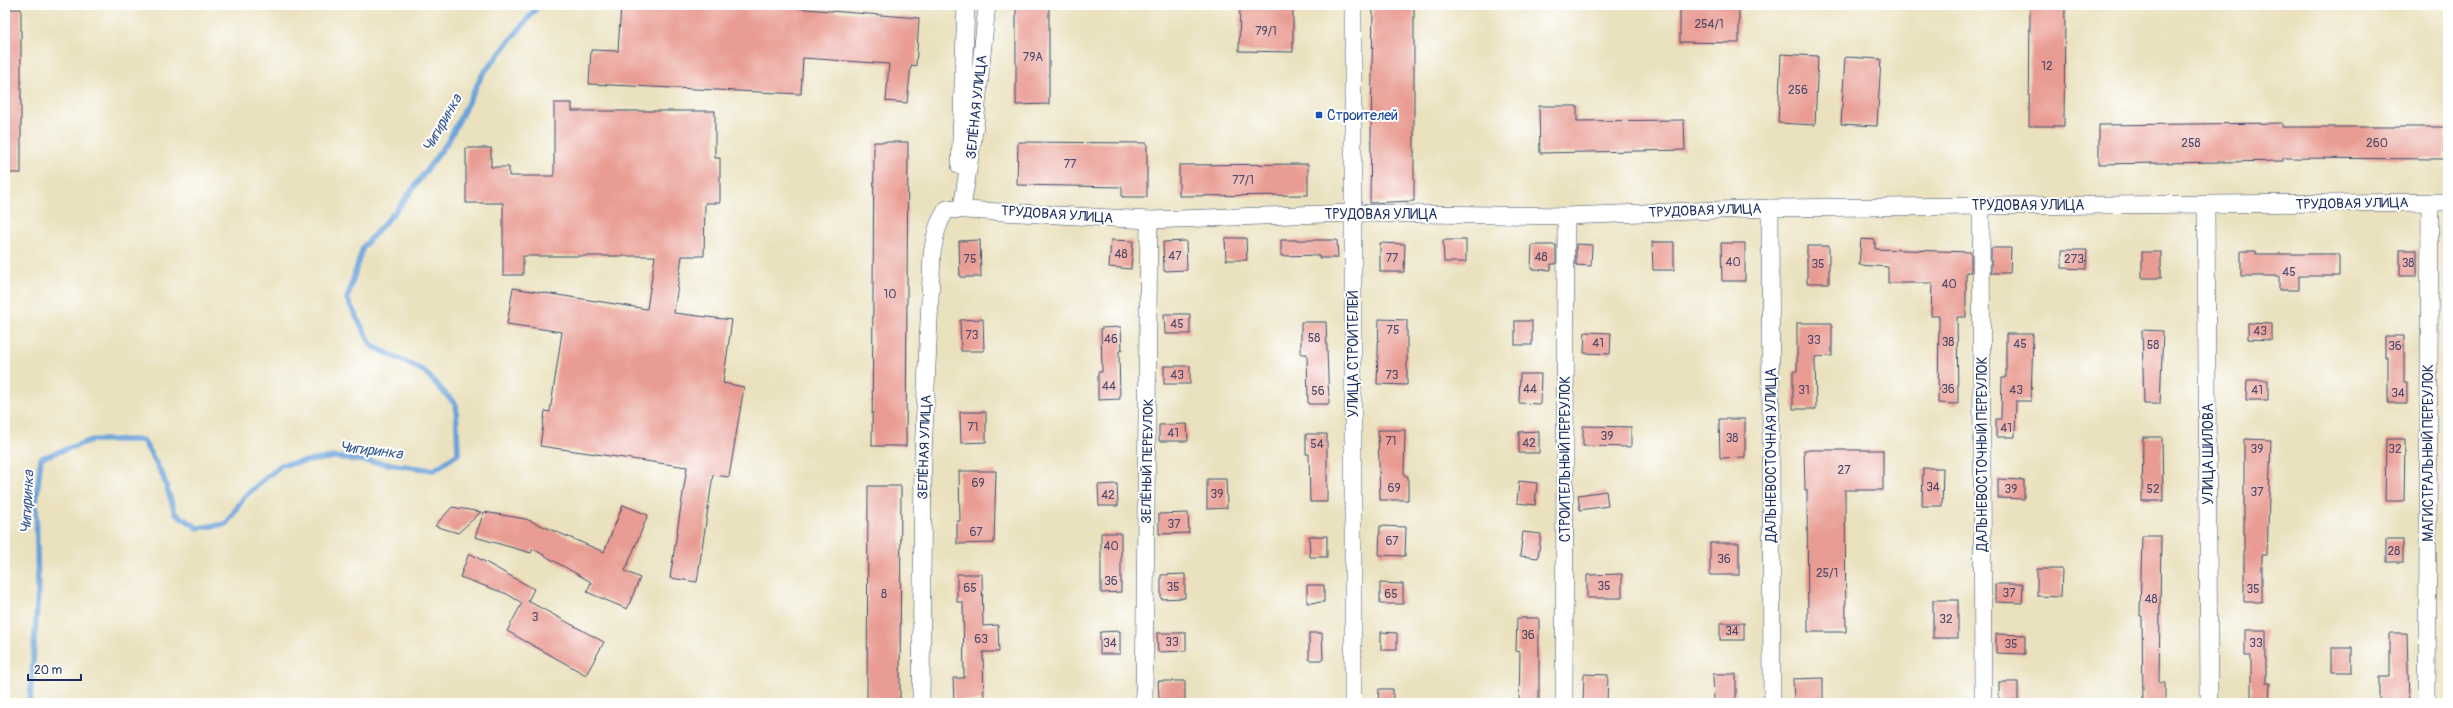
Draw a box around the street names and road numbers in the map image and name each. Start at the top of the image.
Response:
street label: ЗЕЛЁНАЯ УЛИЦА [963,54,990,160]
street label: ТРУДОВАЯ УЛИЦА [2295,194,2409,213]
street label: ТРУДОВАЯ УЛИЦА [1972,197,2084,214]
street label: ТРУДОВАЯ УЛИЦА [1648,200,1762,221]
street label: ТРУДОВАЯ УЛИЦА [1000,202,1114,227]
street label: ТРУДОВАЯ УЛИЦА [1325,206,1437,223]
street label: УЛИЦА СТРОИТЕЛЕЙ [1345,290,1362,418]
street label: ДАЛЬНЕВОСТОЧНЫЙ ПЕРЕУЛОК [1974,357,1991,552]
street label: МАГИСТРАЛЬНЫЙ ПЕРЕУЛОК [2420,364,2437,542]
street label: ДАЛЬНЕВОСТОЧНАЯ УЛИЦА [1763,368,1780,543]
street label: СТРОИТЕЛЬНЫЙ ПЕРЕУЛОК [1557,376,1574,542]
street label: ЗЕЛЁНАЯ УЛИЦА [914,394,935,500]
street label: ЗЕЛЁНЫЙ ПЕРЕУЛОК [1138,398,1157,524]
street label: УЛИЦА ШИЛОВА [2200,403,2217,505]

